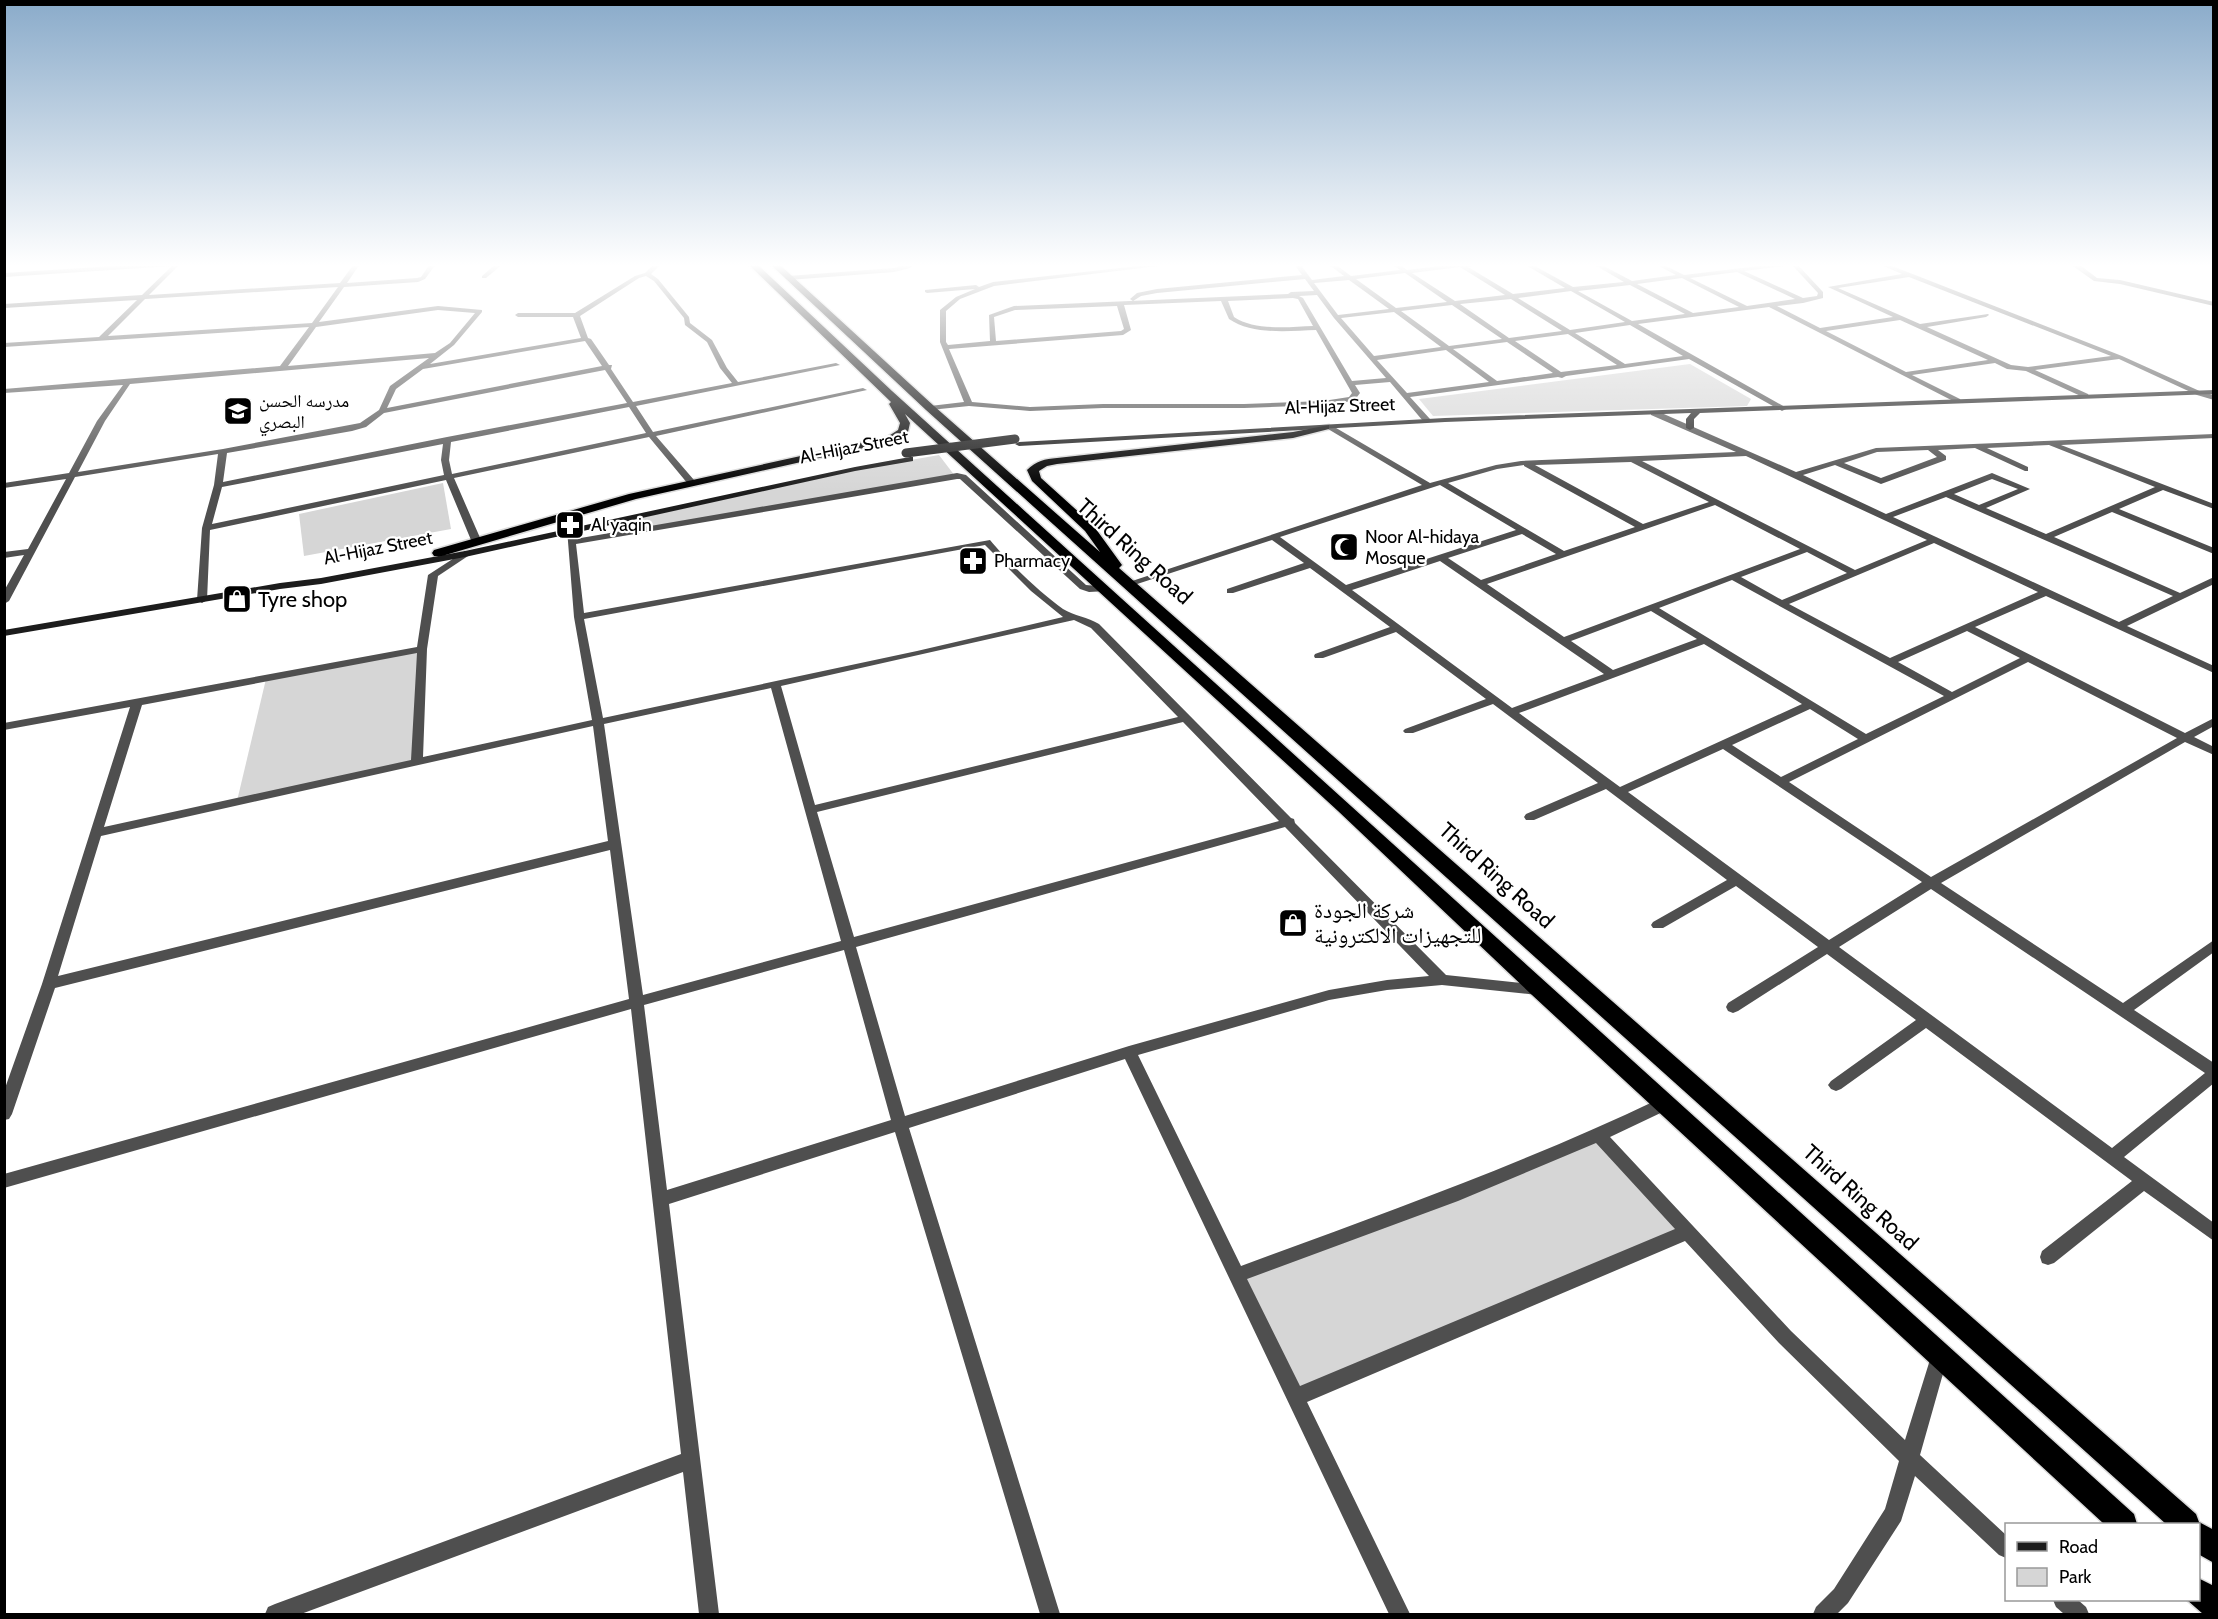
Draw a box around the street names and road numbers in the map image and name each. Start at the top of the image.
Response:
street label: Al-Hijaz Street [1284,393,1396,419]
street label: Al-Hijaz Street [798,426,910,468]
street label: Third Ring Road [1071,493,1198,610]
street label: Al-Hijaz Street [322,527,434,569]
street label: Third Ring Road [1433,817,1560,934]
street label: Third Ring Road [1797,1139,1924,1256]

